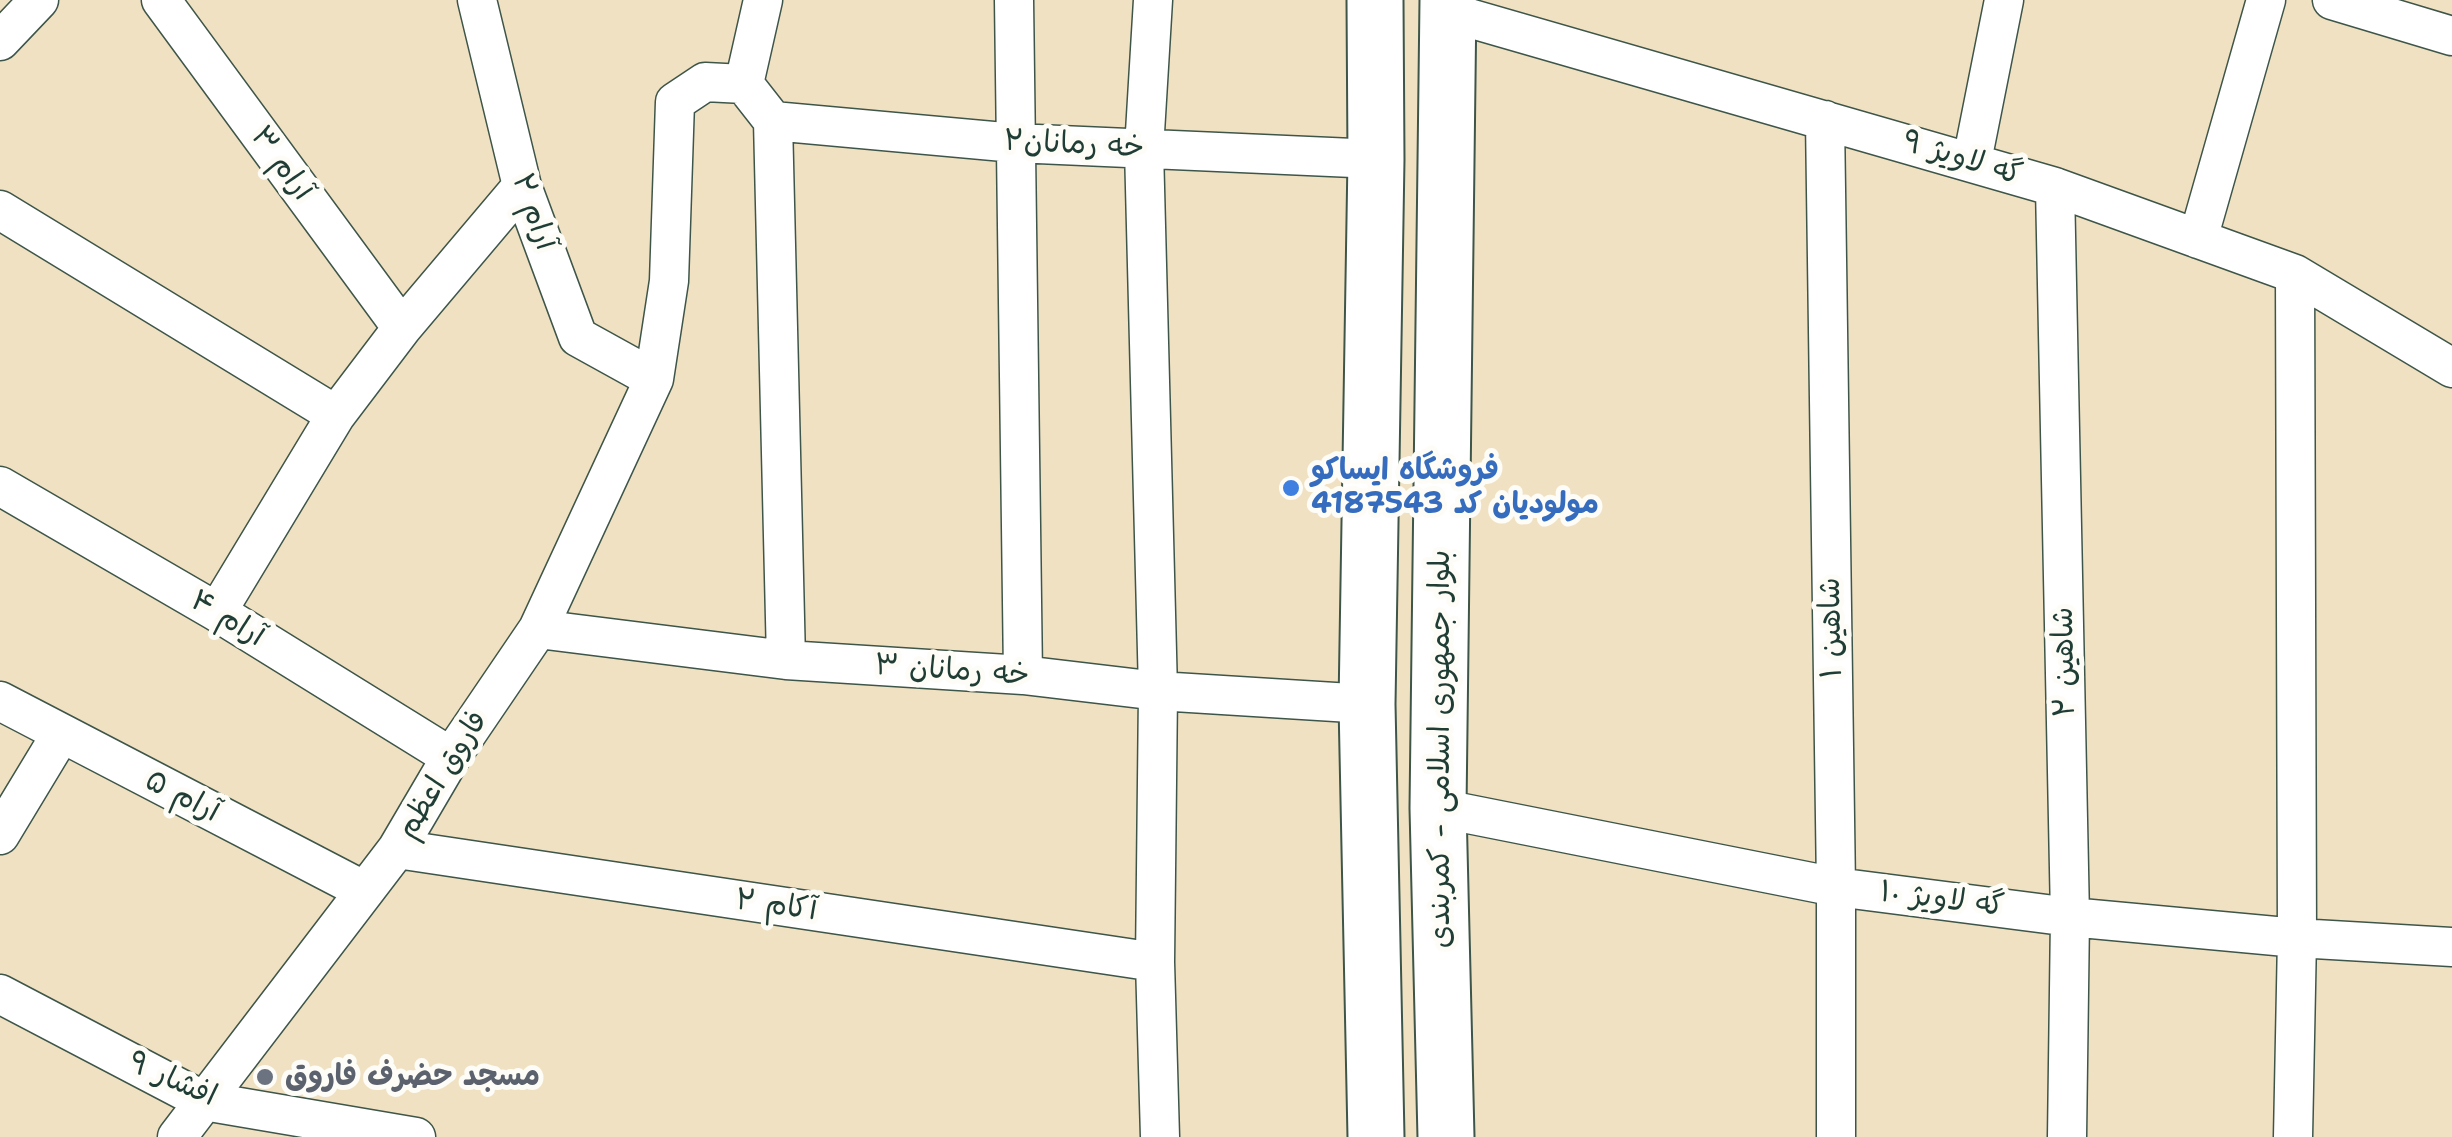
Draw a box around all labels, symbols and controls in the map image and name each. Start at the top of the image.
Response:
street label: آرام ۳ [242,120,320,208]
street label: خه رمانان۲ [1003,123,1145,167]
street label: گه لاویژ ۹ [1898,124,2026,194]
street label: آرام ۲ [503,169,563,255]
place label: فروشگاە ایساکو مولودیان کد 4187543 [1311,453,1599,524]
marker: فروشگاە ایساکو مولودیان کد 4187543 [1280,477,1302,499]
street label: بلوار جمهوری اسلامی - کمربندی [1423,550,1459,948]
street label: شاهین ۱ [1813,577,1851,679]
street label: آرام ۴ [183,583,271,655]
street label: شاهین ۲ [2046,606,2084,718]
street label: خه رمانان ۳ [873,648,1031,694]
street label: فاروق اعظم [390,705,496,845]
street label: آرام ۵ [139,763,225,831]
street label: گه لاویژ ۱۰ [1878,875,2006,925]
street label: آکام ۲ [733,882,819,930]
street label: افشار ۹ [122,1045,222,1115]
place label: مسجد حضرف فاروق [285,1059,540,1095]
marker: مسجد حضرف فاروق [254,1066,276,1088]

